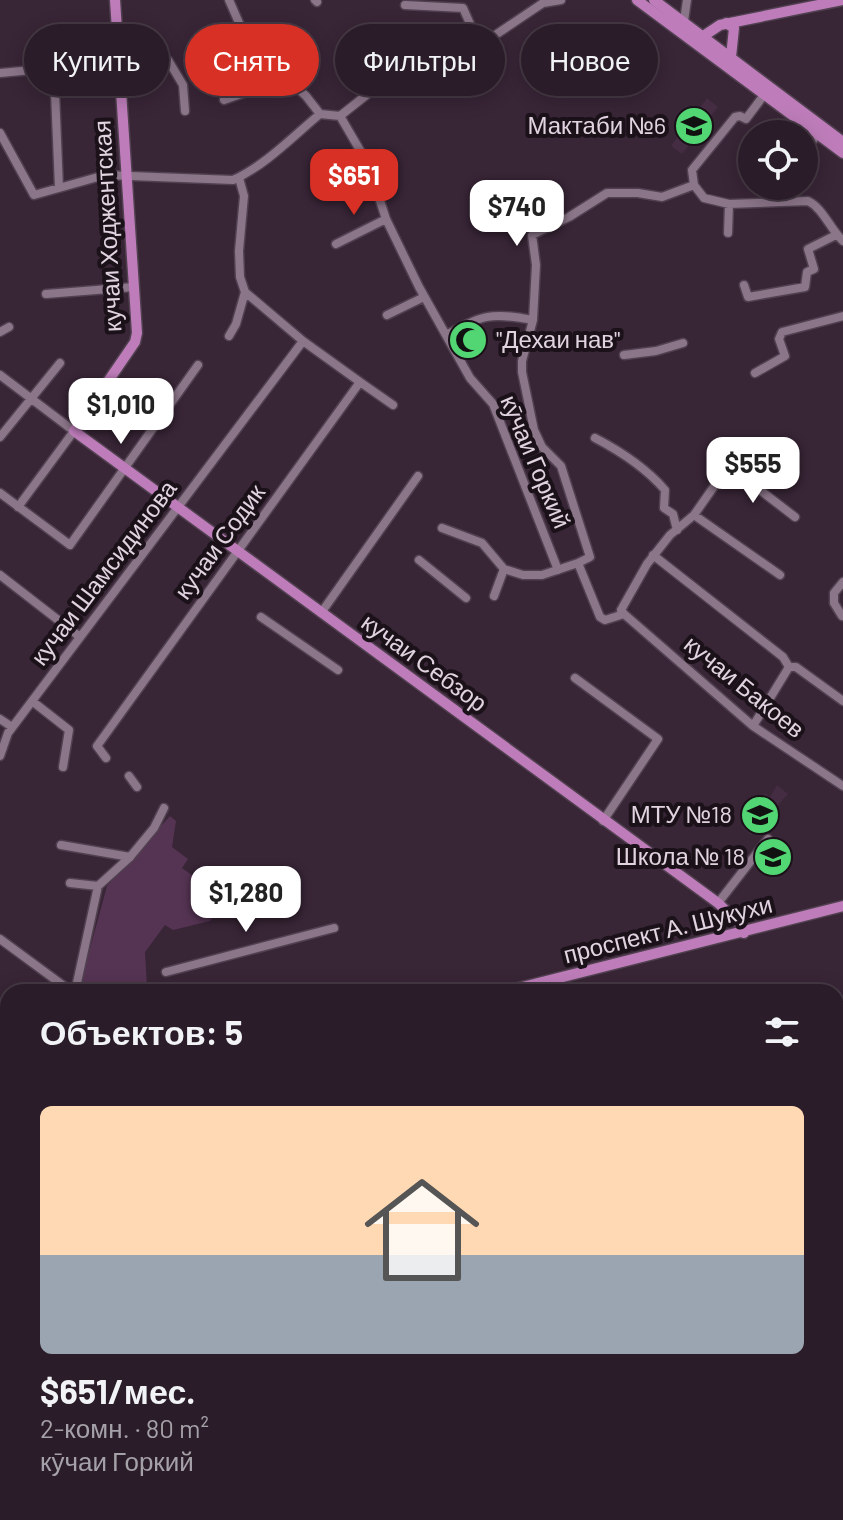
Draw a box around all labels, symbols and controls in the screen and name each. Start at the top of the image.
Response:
chip: Купить [24,24,169,96]
chip: Снять [185,24,319,96]
chip: Фильтры [335,24,505,96]
chip: Новое [521,24,658,96]
school or university icon: Мактаби №6 [673,105,715,147]
place label: Мактаби №6 [527,110,666,139]
street label: кучаи Ходжентская [86,119,127,333]
map controls [738,120,818,200]
button: locate [738,120,818,200]
pin: $651 [307,149,401,217]
text: $651 [328,159,380,190]
pin: $740 [470,180,564,248]
text: $740 [488,190,546,221]
mosque icon: "Дехаи нав" [447,319,489,361]
place label: "Дехаи нав" [496,324,620,353]
pin: $1,010 [56,378,186,446]
text: $1,010 [87,388,155,419]
street label: кӯчаи Горкий [495,390,577,532]
pin: $555 [706,437,800,505]
text: $555 [725,447,781,478]
street label: кучаи Шамсидинова [24,473,182,670]
street label: кучаи Содик [167,478,270,604]
street label: кучаи Себзор [357,607,493,717]
street label: кучаи Бакоев [679,629,811,743]
school or university icon: МТУ №18 [739,794,781,836]
place label: МТУ №18 [631,799,732,828]
school or university icon: Школа № 18 [752,836,794,878]
place label: Школа № 18 [616,841,745,870]
pin: $1,280 [181,866,311,934]
text: $1,280 [209,876,283,907]
street label: проспект А. Шукухи [560,889,775,969]
icon: filters [760,1010,804,1054]
text: Объектов: 5 [40,1011,243,1052]
icon: home [350,1158,494,1302]
text: $651/мес. [40,1370,195,1411]
text: 2-комн. · 80 m² [40,1412,209,1443]
text: кӯчаи Горкий [40,1445,194,1476]

